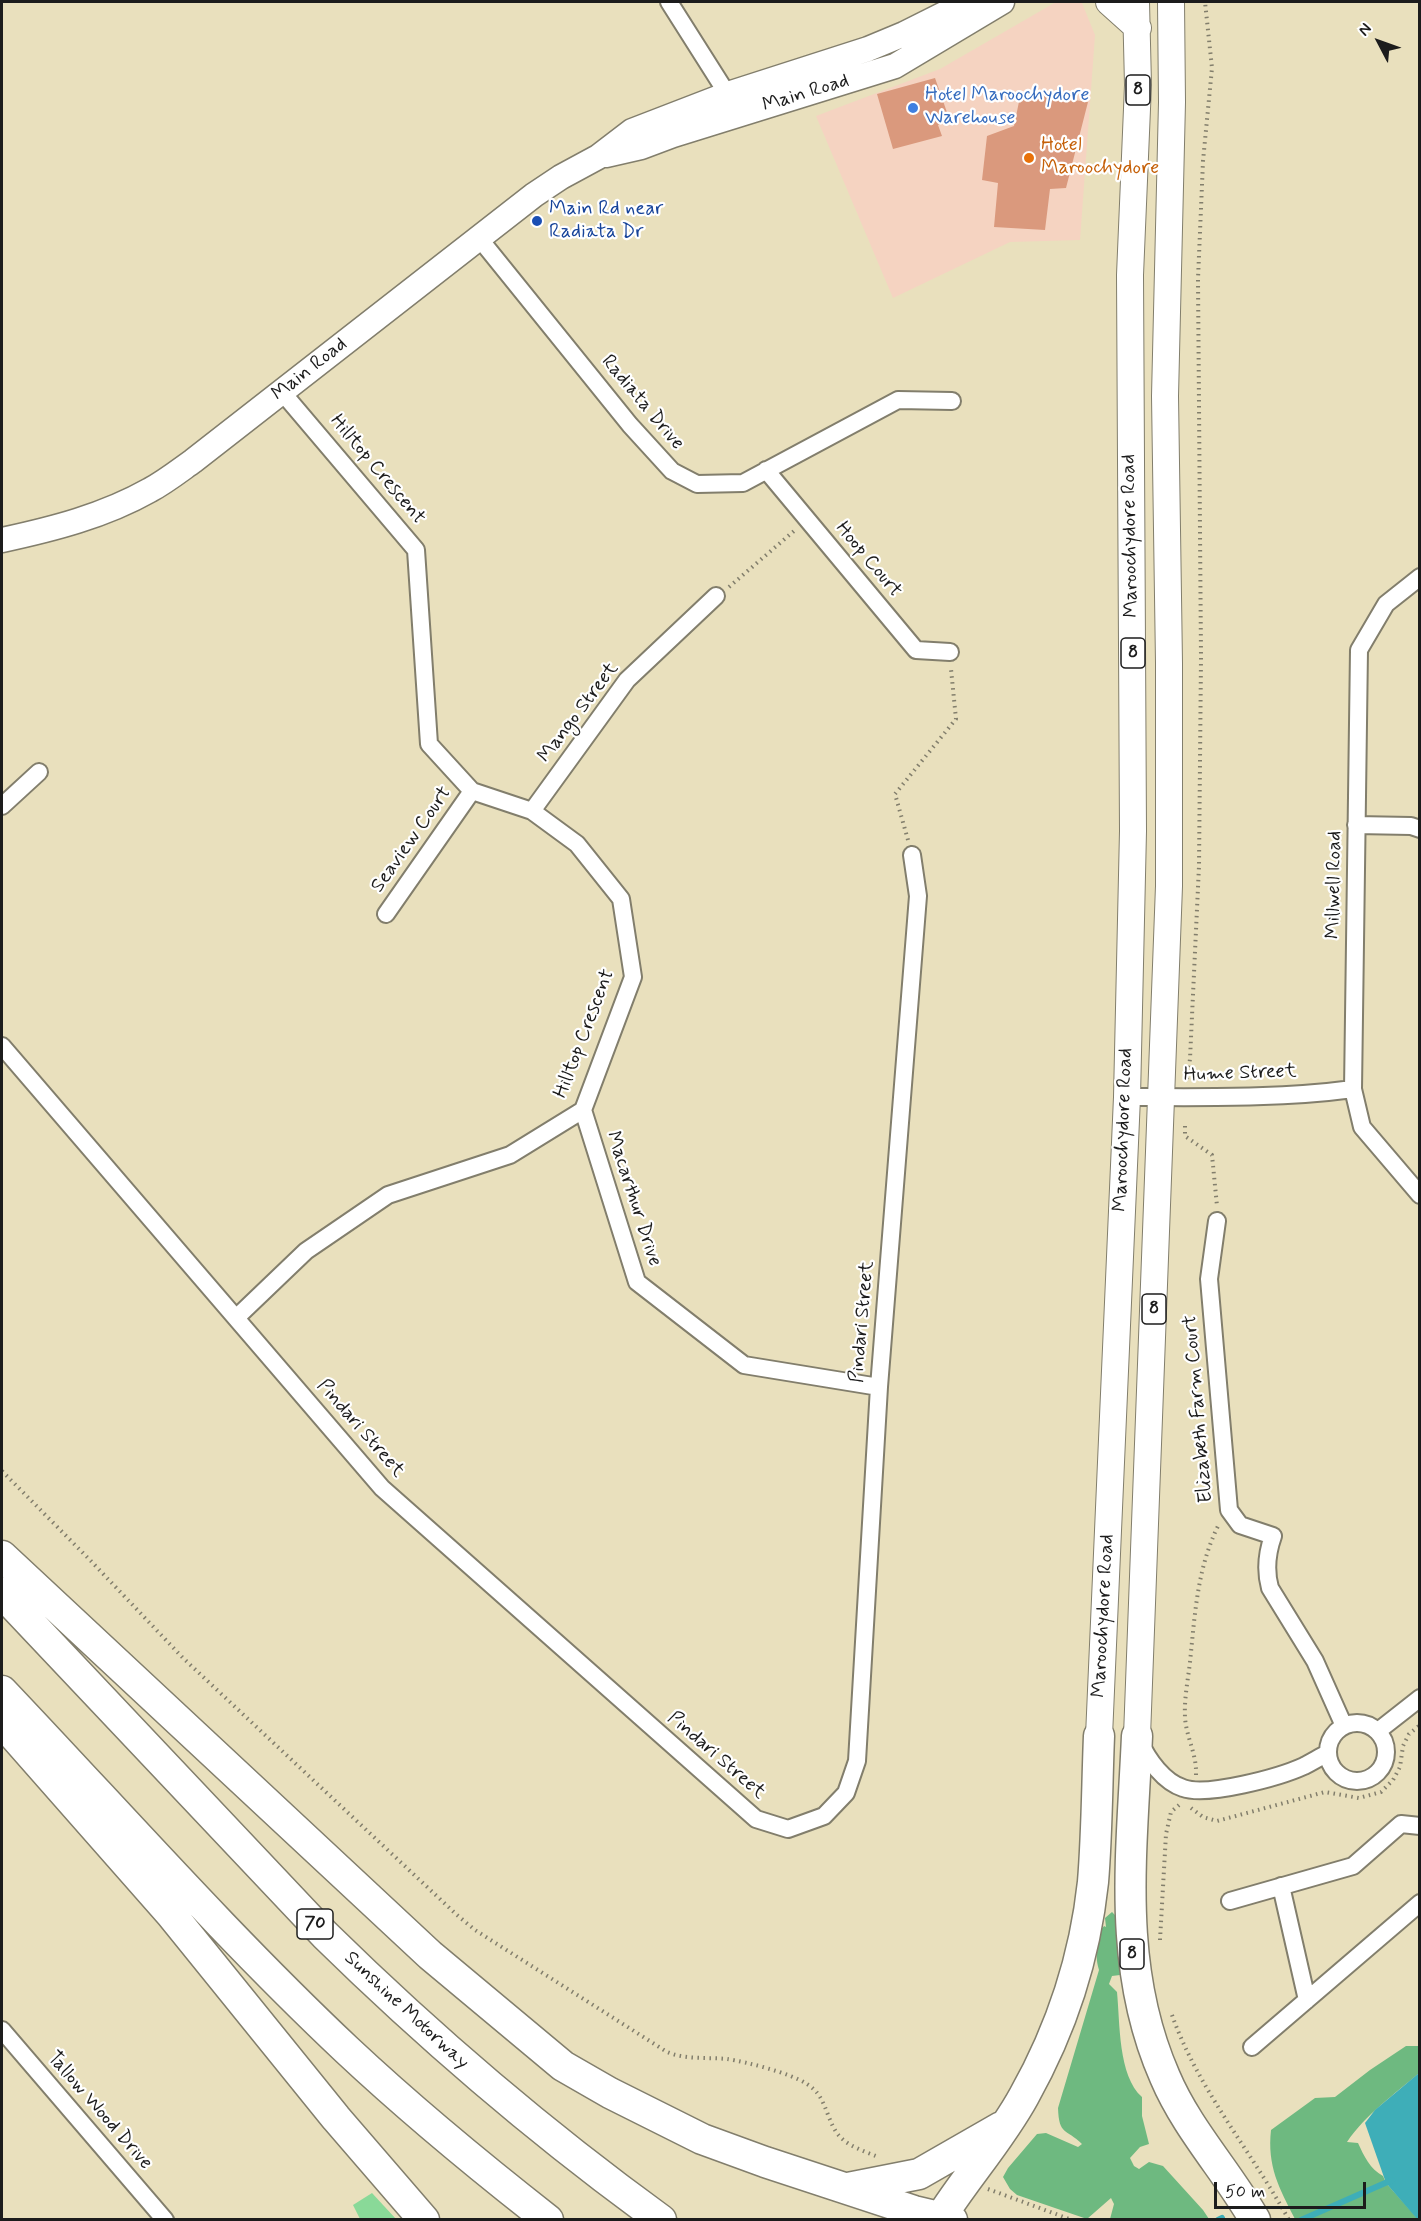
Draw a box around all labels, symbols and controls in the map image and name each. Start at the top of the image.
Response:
north arrow [1349,12,1409,72]
text: N [1354,19,1376,41]
street label: Main Road [760,69,852,119]
road number: 8 [1126,75,1150,105]
place label: Hotel Maroochydore Warehouse [925,84,1089,131]
marker: Hotel Maroochydore Warehouse [906,101,920,115]
place label: Hotel Maroochydore [1041,134,1159,181]
marker: Hotel Maroochydore [1022,151,1036,165]
place label: Main Rd near Radiata Dr [549,198,663,245]
marker: Main Rd near Radiata Dr [530,214,544,228]
street label: Main Road [267,333,353,407]
street label: Radiata Drive [595,351,689,455]
street label: Hilltop Crescent [324,410,430,530]
street label: Maroochydore Road [1118,454,1144,618]
street label: Hoop Court [829,517,907,603]
road number: 8 [1121,638,1145,668]
street label: Mango Street [533,658,625,768]
street label: Seaview Court [367,782,457,898]
street label: Millwell Road [1322,831,1348,939]
street label: Hilltop Crescent [549,966,621,1102]
street label: Maroochydore Road [1109,1048,1139,1212]
street label: Hume Street [1183,1060,1297,1088]
street label: Macarthur Drive [600,1129,666,1269]
street label: Pindari Street [846,1260,880,1384]
road number: 8 [1142,1294,1166,1324]
street label: Elizabeth Farm Court [1179,1314,1219,1504]
street label: Pindari Street [311,1375,409,1483]
street label: Maroochydore Road [1088,1534,1120,1698]
street label: Pindari Street [662,1707,770,1805]
road number: 70 [297,1909,333,1939]
road number: 8 [1120,1939,1144,1969]
street label: Sunshine Motorway [339,1947,473,2075]
street label: Tallow Wood Drive [41,2047,157,2175]
scale bar [1217,2170,1368,2208]
text: 50 m [1225,2180,1265,2204]

